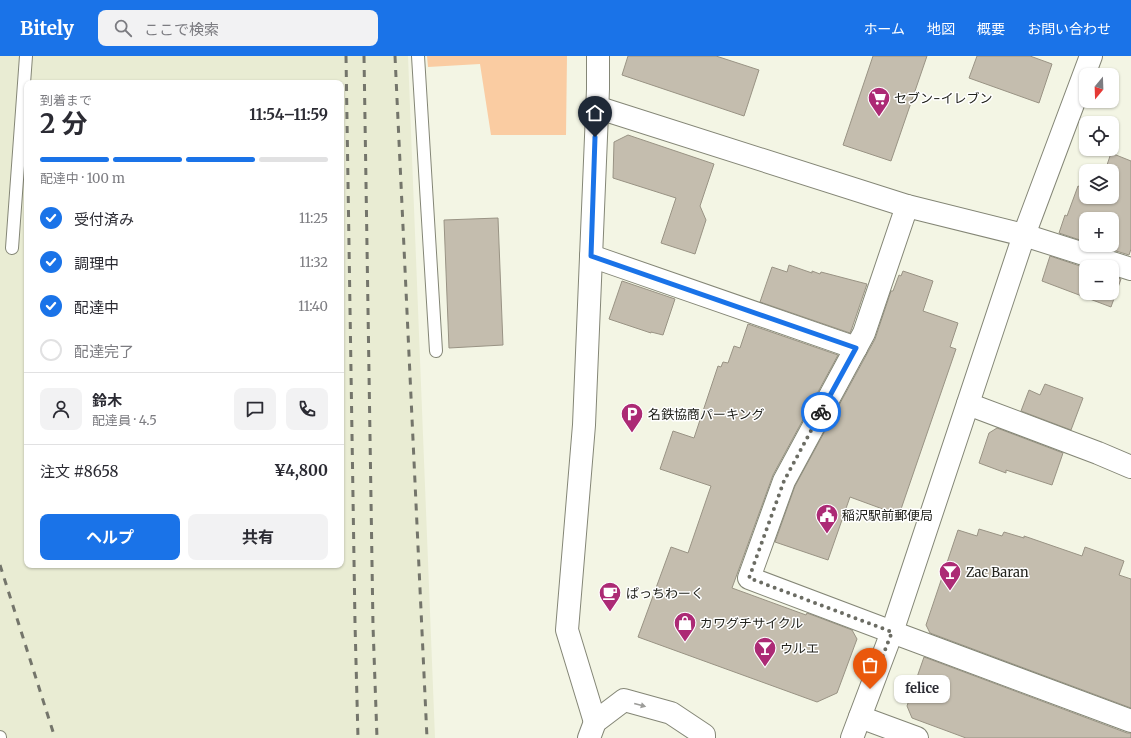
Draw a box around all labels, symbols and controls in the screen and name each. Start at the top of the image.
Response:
search box [98,10,378,46]
text: Bitely [20,16,74,40]
icon: search [112,17,134,39]
text: ここで検索 [144,20,219,39]
text: ホーム [863,20,905,38]
text: 地図 [927,20,955,38]
text: 概要 [977,20,1005,38]
text: お問い合わせ [1027,20,1111,38]
north arrow [1079,68,1119,108]
map controls [1079,68,1119,300]
supermarket icon: セブン-イレブン [866,85,892,118]
place label: セブン-イレブン [894,90,993,107]
text: 到着まで [40,92,92,109]
pin [578,96,612,137]
icon: home [584,102,606,124]
text: 11:54–11:59 [249,105,328,124]
text: 2 分 [40,107,87,140]
button: locate [1079,116,1119,156]
button: layers [1079,164,1119,204]
text: 配達中 · 100 m [40,170,125,187]
icon: check [40,207,62,229]
text: 受付済み [74,210,134,229]
text: 11:25 [299,210,328,227]
button: + [1079,212,1119,252]
icon: check [40,251,62,273]
text: 調理中 [74,254,119,273]
text: 11:32 [299,254,328,271]
button: − [1079,260,1119,300]
icon: check [40,295,62,317]
text: 配達中 [74,298,119,317]
text: 11:40 [298,298,328,315]
text: 配達完了 [74,342,134,361]
button: person [40,388,82,430]
button: chat [234,388,276,430]
button: phone [286,388,328,430]
text: 鈴木 [92,391,122,410]
courier [801,392,841,432]
parking icon: 名鉄協商パーキング [619,401,645,434]
icon: bike [810,401,832,423]
place label: 名鉄協商パーキング [648,406,765,423]
text: 配達員 · 4.5 [92,412,157,429]
text: ¥4,800 [274,461,328,480]
text: 注文 #8658 [40,462,119,481]
public building icon: 稲沢駅前郵便局 [814,502,840,535]
place label: 稲沢駅前郵便局 [842,507,933,524]
button: ヘルプ [40,514,180,560]
button: 共有 [188,514,328,560]
bar icon: Zac Baran [937,559,963,592]
place label: Zac Baran [966,564,1029,581]
cafe icon: ぱっちわーく [597,580,623,613]
place label: ぱっちわーく [626,585,704,602]
shop icon: カワグチサイクル [672,610,698,643]
place label: カワグチサイクル [700,615,803,632]
bar icon: ウルエ [752,635,778,668]
place label: ウルエ [780,640,819,657]
pin [853,648,887,689]
icon: bag [859,654,881,676]
callout: felice [894,675,950,703]
text: felice [905,680,939,697]
one-way arrow [635,702,647,708]

